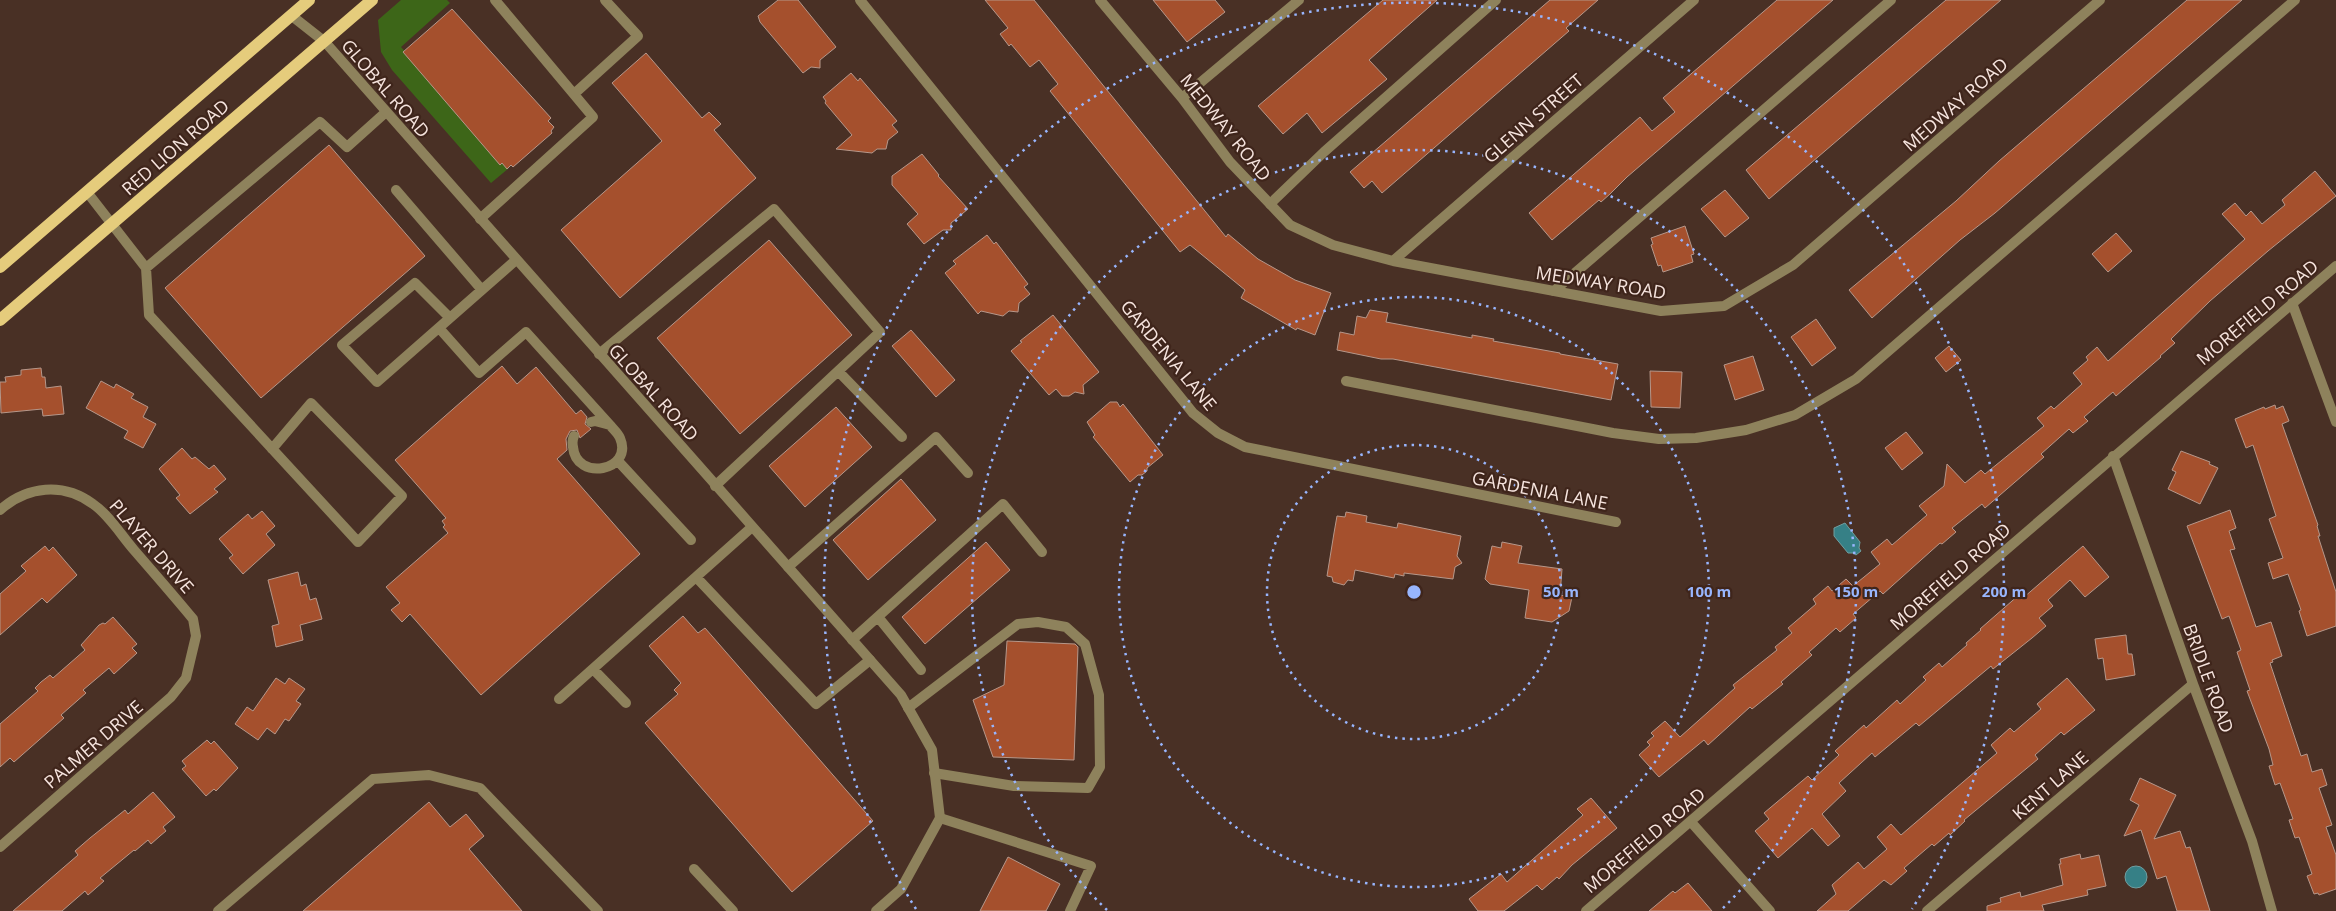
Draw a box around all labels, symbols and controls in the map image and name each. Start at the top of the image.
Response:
street label: GLOBAL ROAD [337,34,435,142]
street label: MEDWAY ROAD [1897,52,2013,156]
street label: MEDWAY ROAD [1175,68,1277,186]
street label: GLENN STREET [1478,68,1588,168]
street label: RED LION ROAD [116,94,234,200]
street label: MOREFIELD ROAD [2191,254,2323,370]
street label: MEDWAY ROAD [1534,260,1668,304]
street label: GARDENIA LANE [1116,295,1222,415]
street label: GLOBAL ROAD [604,338,704,446]
street label: GARDENIA LANE [1470,465,1610,515]
street label: PLAYER DRIVE [104,494,200,598]
street label: MOREFIELD ROAD [1885,517,2015,635]
text: 50 m [1543,581,1579,601]
text: 100 m [1687,581,1731,601]
text: 150 m [1834,581,1878,601]
text: 200 m [1982,581,2026,601]
centre of rings [1405,583,1423,601]
street label: BRIDLE ROAD [2178,620,2240,736]
street label: PALMER DRIVE [39,694,147,794]
street label: KENT LANE [2007,745,2093,825]
street label: MOREFIELD ROAD [1578,782,1710,898]

